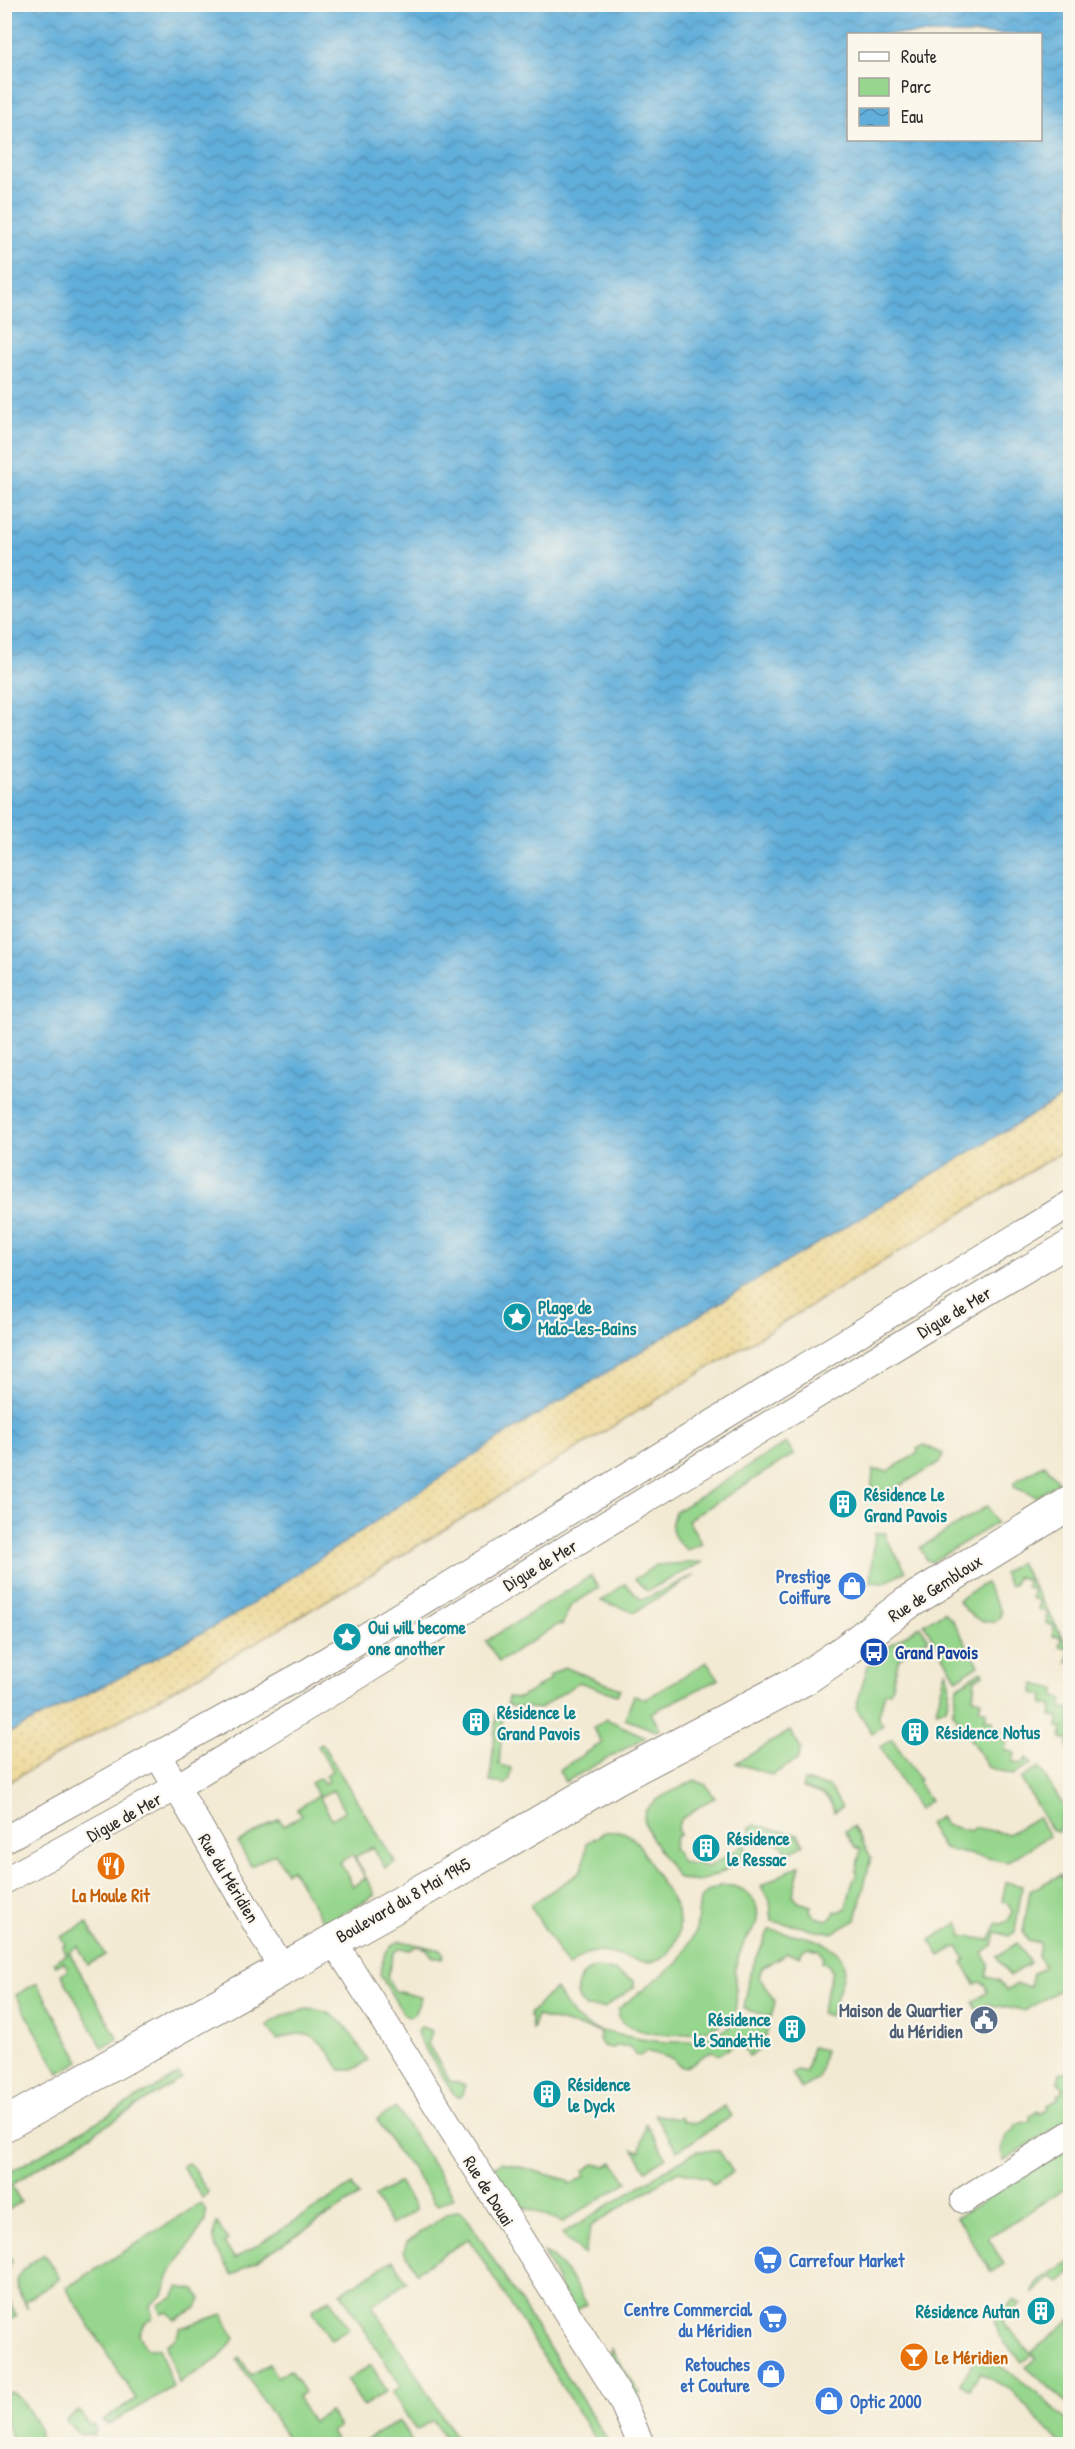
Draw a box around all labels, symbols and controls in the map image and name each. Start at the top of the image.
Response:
legend [847,33,1042,141]
text: Route [901,44,937,69]
text: Parc [901,74,931,99]
text: Eau [901,104,923,129]
street label: Digue de Mer [912,1280,996,1344]
place label: Plage de Malo-les-Bains [538,1295,637,1341]
place icon: Plage de Malo-les-Bains [501,1301,533,1333]
place label: Résidence Le Grand Pavois [864,1482,947,1528]
building icon: Résidence Le Grand Pavois [827,1488,859,1520]
street label: Digue de Mer [498,1533,582,1597]
street label: Rue de Gembloux [883,1548,987,1628]
place label: Prestige Coiffure [776,1564,832,1610]
shop icon: Prestige Coiffure [836,1570,868,1602]
place label: Oui will become one another [368,1615,467,1661]
place icon: Oui will become one another [331,1621,363,1653]
bus stop icon: Grand Pavois [858,1636,890,1668]
place label: Grand Pavois [895,1640,978,1665]
place label: Résidence le Grand Pavois [497,1700,580,1746]
building icon: Résidence le Grand Pavois [460,1706,492,1738]
building icon: Résidence Notus [899,1716,931,1748]
place label: Résidence Notus [936,1720,1040,1745]
street label: Digue de Mer [82,1786,166,1848]
place label: Résidence le Ressac [727,1826,791,1872]
street label: Rue du Méridien [192,1829,266,1927]
building icon: Résidence le Ressac [690,1832,722,1864]
restaurant icon: La Moule Rit [95,1850,127,1882]
street label: Boulevard du 8 Mai 1945 [331,1851,475,1949]
place label: La Moule Rit [72,1883,151,1908]
place label: Maison de Quartier du Méridien [839,1998,963,2044]
public building icon: Maison de Quartier du Méridien [968,2004,1000,2036]
place label: Résidence le Sandettie [694,2007,772,2053]
building icon: Résidence le Sandettie [776,2013,808,2045]
place label: Résidence le Dyck [568,2072,632,2119]
building icon: Résidence le Dyck [531,2078,563,2110]
street label: Rue de Douai [457,2151,521,2231]
supermarket icon: Carrefour Market [752,2244,784,2276]
place label: Carrefour Market [789,2248,905,2273]
building icon: Résidence Autan [1025,2295,1057,2327]
place label: Centre Commercial du Méridien [624,2297,753,2343]
place label: Résidence Autan [916,2299,1020,2324]
supermarket icon: Centre Commercial du Méridien [757,2303,789,2335]
bar icon: Le Méridien [898,2341,930,2373]
place label: Le Méridien [935,2345,1008,2370]
place label: Retouches et Couture [681,2352,751,2398]
shop icon: Retouches et Couture [755,2358,787,2390]
shop icon: Optic 2000 [813,2385,845,2417]
place label: Optic 2000 [850,2389,922,2415]

